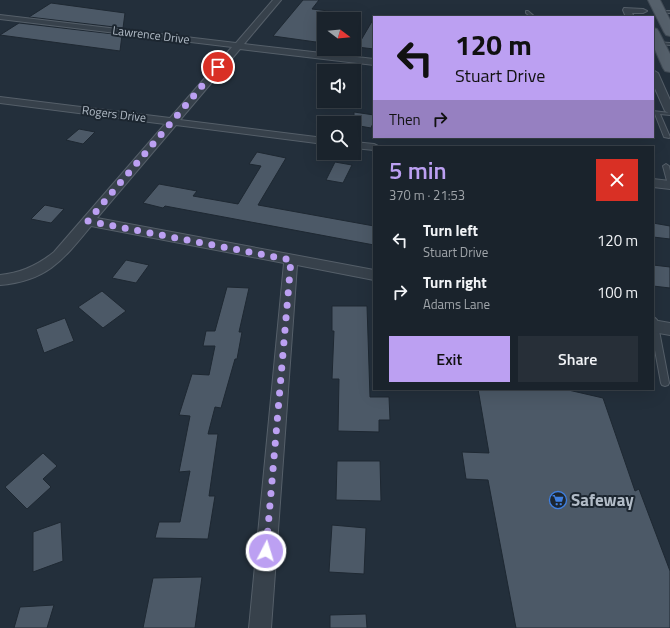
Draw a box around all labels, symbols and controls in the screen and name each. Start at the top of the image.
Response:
north arrow [317,12,361,56]
map controls [317,12,361,160]
street label: Lawrence Drive [111,20,191,49]
text: 120 m [455,23,532,66]
icon: left [389,32,441,84]
pin [201,50,235,84]
icon: arrive [207,56,229,78]
text: Stuart Drive [455,62,545,89]
button: sound [317,64,361,108]
street label: Rogers Drive [81,100,147,127]
text: Then [389,108,421,131]
icon: right [429,108,451,130]
button: search [317,116,361,160]
text: 5 min [389,152,447,188]
button: close [596,159,638,201]
text: 370 m · 21:53 [389,185,465,205]
text: Turn left [423,219,478,242]
icon: left [389,229,411,251]
text: 120 m [597,229,638,252]
text: Stuart Drive [423,242,488,262]
text: Turn right [423,271,487,294]
icon: right [389,281,411,303]
text: 100 m [597,281,638,304]
text: Adams Lane [423,294,490,314]
button: Exit [389,336,510,382]
button: Share [518,336,638,382]
place label: Safeway [571,487,634,513]
supermarket icon: Safeway [548,490,568,510]
position arrow [245,530,287,572]

